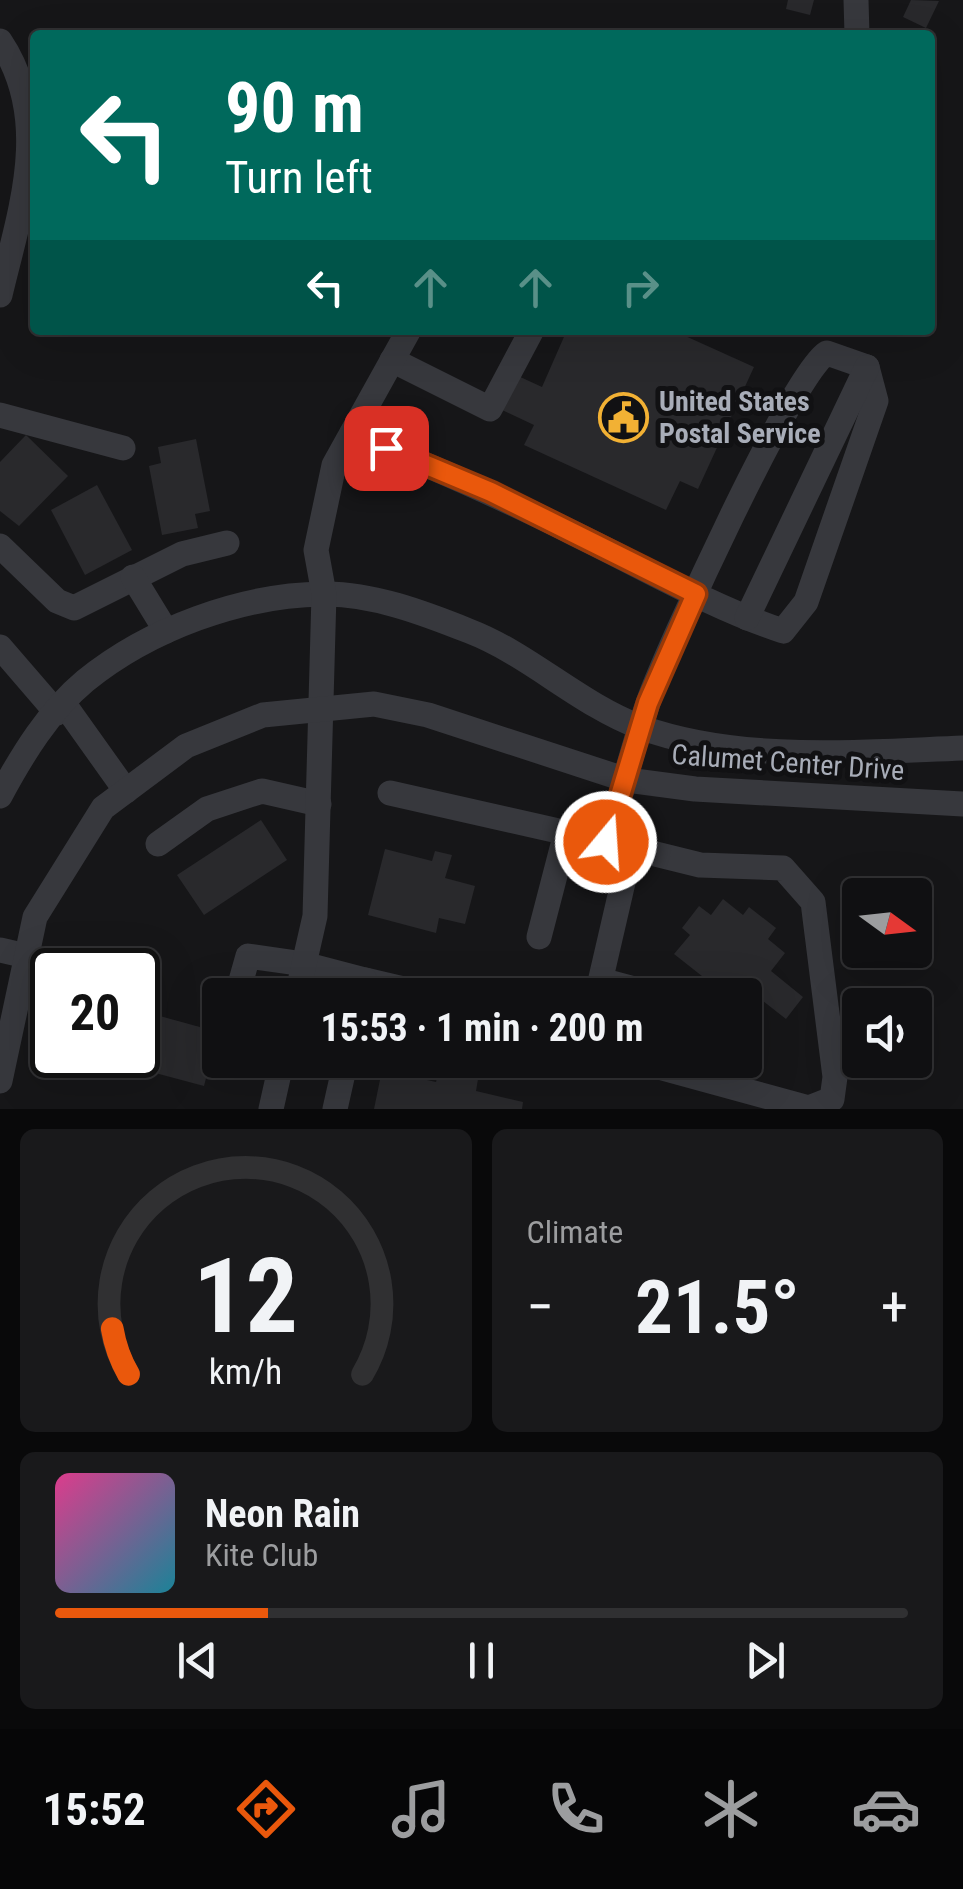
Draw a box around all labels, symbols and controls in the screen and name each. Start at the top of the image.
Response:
text: 90 m [225,67,364,149]
icon: left [60,70,190,200]
text: Turn left [225,151,373,204]
icon: left [298,260,353,315]
icon: ahead [403,260,458,315]
icon: ahead [508,260,563,315]
icon: right [613,260,668,315]
place label: United States Postal Service [659,385,821,450]
public building icon: United States Postal Service [598,391,650,443]
pin [344,406,429,491]
icon: arrive [359,421,414,476]
street label: Calumet Center Drive [671,738,905,787]
position arrow [554,790,658,894]
north arrow [842,878,932,968]
map controls [842,878,932,1078]
speed limit sign: 20 [30,948,160,1078]
button: sound [842,988,932,1078]
text: 15:53 · 1 min · 200 m [321,1006,643,1050]
text: Climate [527,1213,623,1251]
text: 12 [193,1236,298,1357]
text: 21.5° [635,1263,800,1351]
text: − [527,1275,554,1339]
text: + [881,1275,908,1339]
text: km/h [209,1351,283,1393]
text: Neon Rain [205,1492,360,1536]
text: Kite Club [205,1536,318,1574]
icon: previous [170,1633,225,1688]
icon: pause [454,1633,509,1688]
icon: next [738,1633,793,1688]
icon: directions [231,1774,301,1844]
icon: music [386,1774,456,1844]
icon: phone [541,1774,611,1844]
icon: climate [696,1774,766,1844]
icon: car [851,1774,921,1844]
text: 15:52 [42,1783,146,1836]

